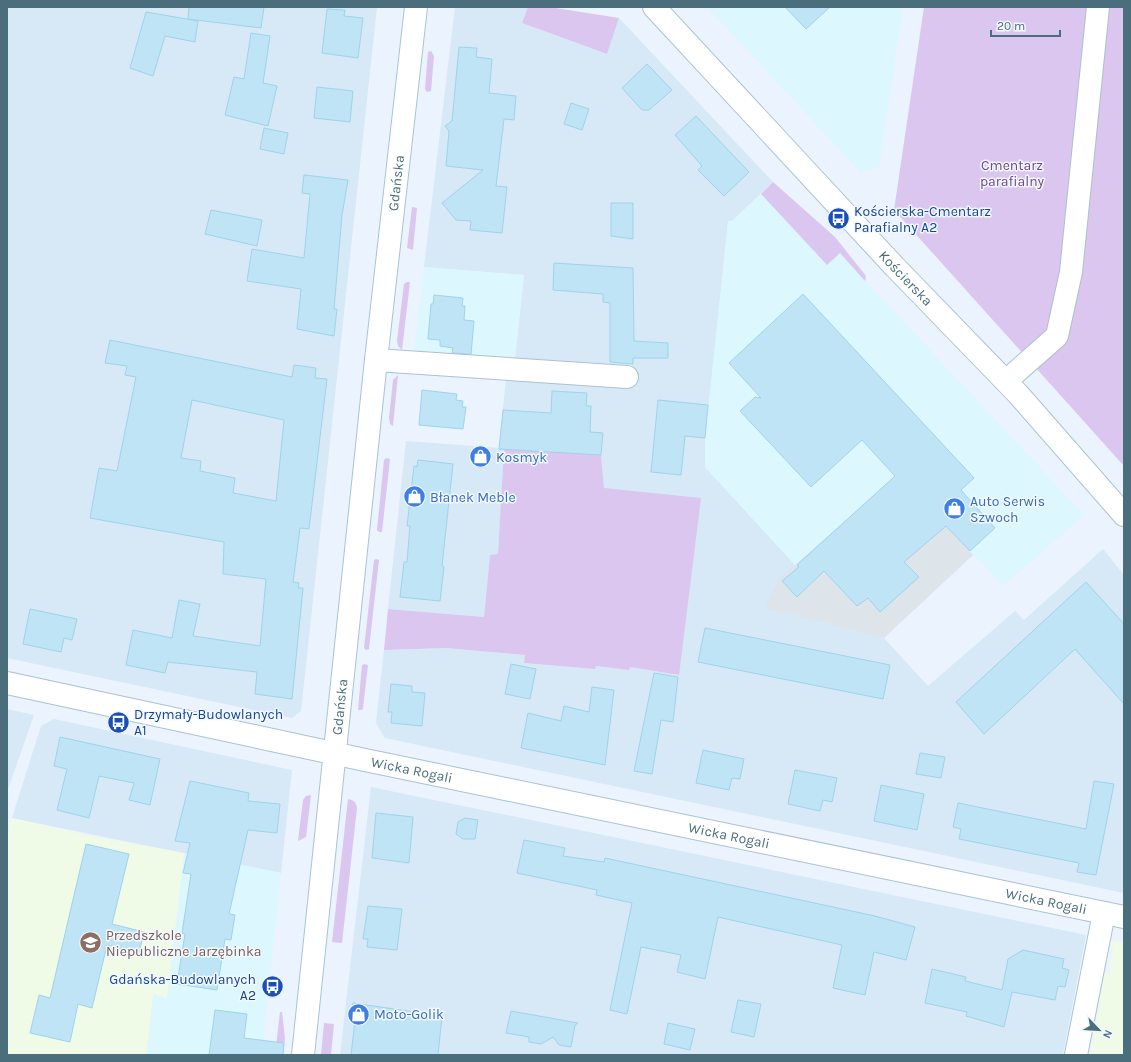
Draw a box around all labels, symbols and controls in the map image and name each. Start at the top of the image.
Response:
scale bar [991,12,1060,38]
text: 20 m [997,19,1025,33]
street label: Gdańska [384,154,408,212]
park label: Cmentarz parafialny [980,157,1045,190]
place label: Kościerska-Cmentarz Parafialny A2 [854,203,991,236]
bus stop icon: Kościerska-Cmentarz Parafialny A2 [825,206,851,232]
street label: Kościerska [875,247,936,309]
shop icon: Kosmyk [468,444,494,470]
place label: Kosmyk [496,449,547,466]
shop icon: Błanek Meble [402,484,428,510]
place label: Błanek Meble [430,489,516,506]
place label: Auto Serwis Szwoch [970,493,1045,526]
shop icon: Auto Serwis Szwoch [941,496,967,522]
street label: Gdańska [328,678,351,736]
place label: Drzymały-Budowlanych A1 [134,706,283,739]
bus stop icon: Drzymały-Budowlanych A1 [105,709,131,735]
street label: Wicka Rogali [370,753,454,786]
street label: Wicka Rogali [687,819,771,852]
street label: Wicka Rogali [1004,884,1089,918]
place label: Przedszkole Niepubliczne Jarzębinka [106,927,262,960]
school or university icon: Przedszkole Niepubliczne Jarzębinka [77,930,103,956]
place label: Gdańska-Budowlanych A2 [109,971,256,1004]
bus stop icon: Gdańska-Budowlanych A2 [259,974,285,1000]
shop icon: Moto-Golik [346,1001,372,1027]
place label: Moto-Golik [374,1006,444,1023]
north arrow [1079,1010,1119,1050]
text: N [1100,1028,1115,1040]

